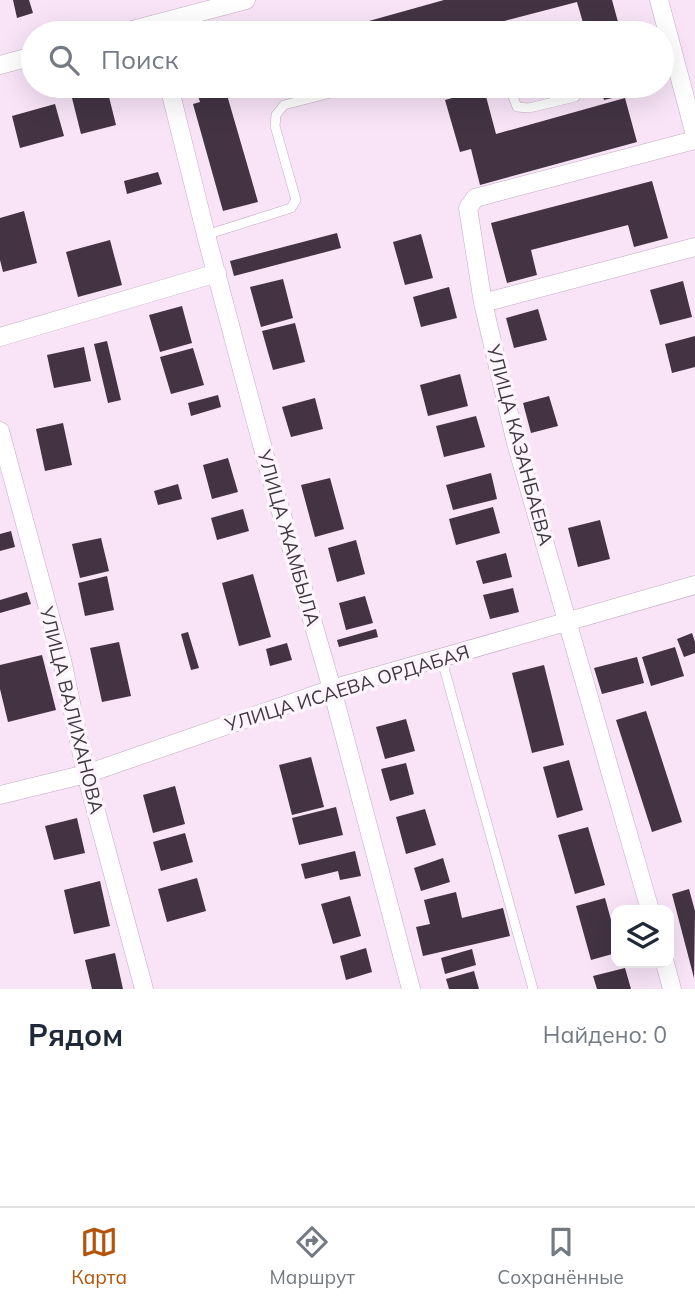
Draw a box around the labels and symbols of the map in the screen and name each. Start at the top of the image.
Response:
street label: УЛИЦА КАЗАНБАЕВА [481,341,558,548]
street label: УЛИЦА ЖАМБЫЛА [252,446,326,629]
street label: УЛИЦА ВАЛИХАНОВА [34,603,109,816]
street label: УЛИЦА ИСАЕВА ОРДАБАЯ [221,639,472,737]

